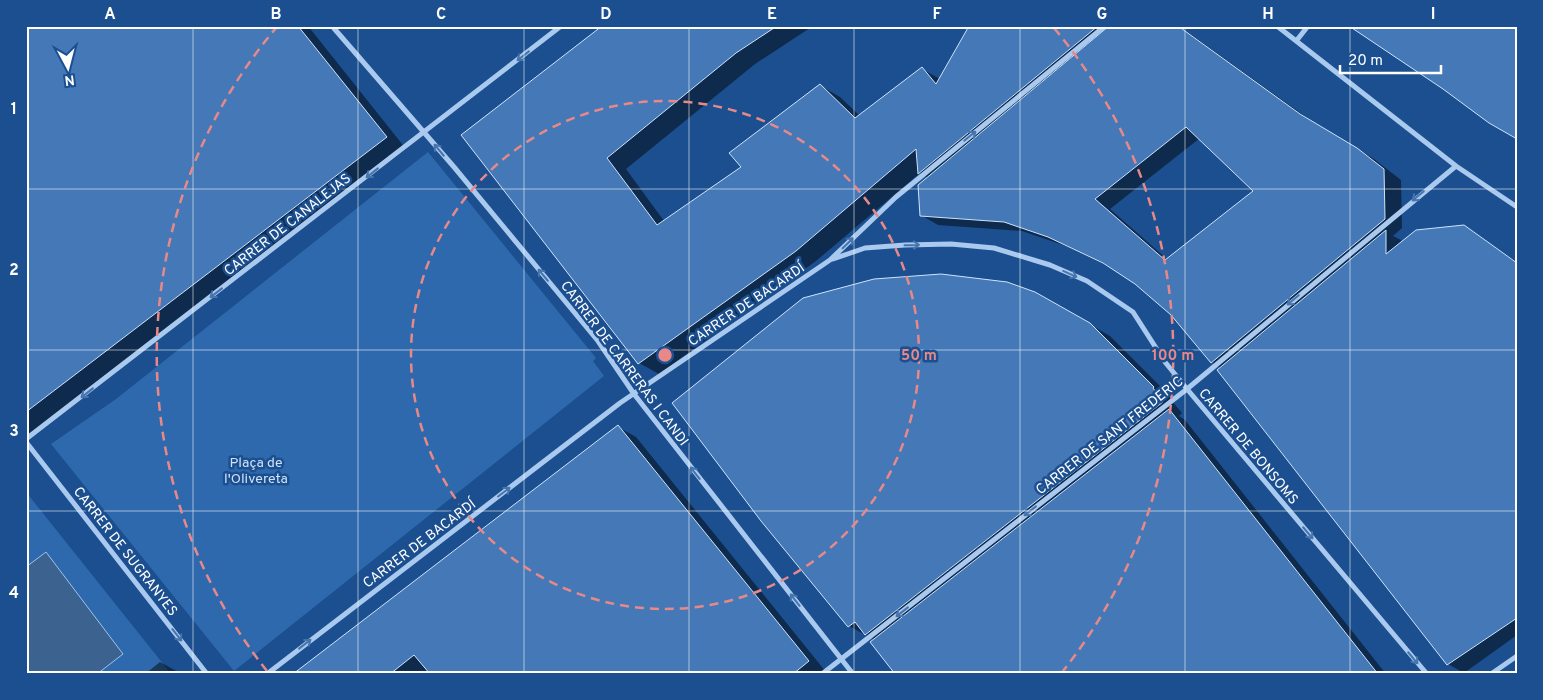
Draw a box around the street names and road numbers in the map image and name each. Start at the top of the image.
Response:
street label: CARRER DE CANALEJAS [221,170,355,280]
street label: CARRER DE BACARDÍ [685,258,809,351]
street label: CARRER DE CARRERAS I CANDI [556,278,691,450]
street label: CARRER DE SANT FREDERIC [1033,373,1187,499]
street label: CARRER DE BONSOMS [1194,386,1301,508]
street label: CARRER DE SUGRANYES [69,484,181,620]
street label: CARRER DE BACARDÍ [359,495,481,592]

